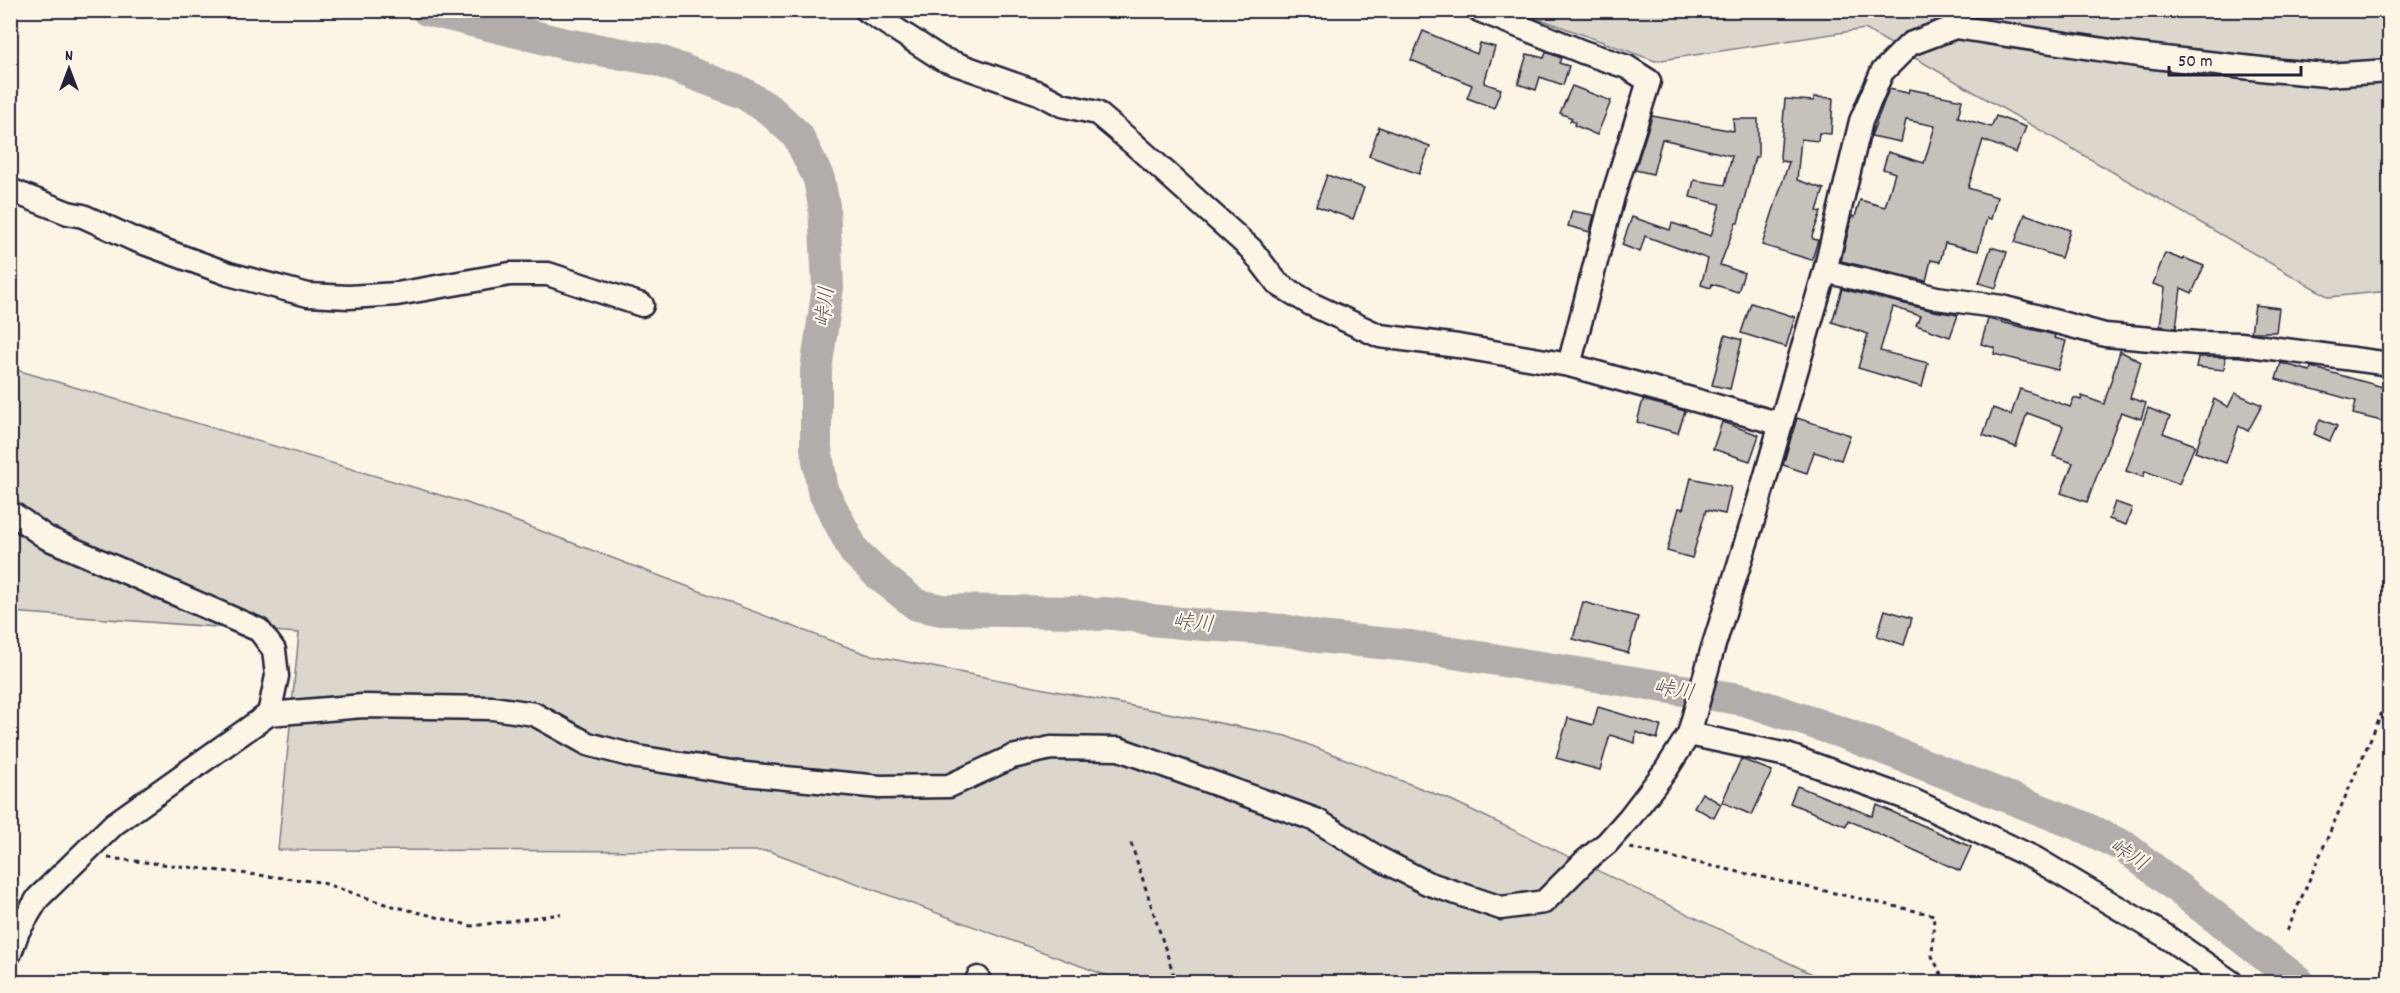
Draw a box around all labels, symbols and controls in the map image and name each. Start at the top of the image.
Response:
north arrow [39,39,99,99]
scale bar [2169,39,2301,77]
text: N [65,45,73,68]
text: 50 m [2178,50,2213,75]
water label: 峠川 [810,285,844,330]
water label: 峠川 [1171,608,1215,642]
water label: 峠川 [1650,674,1697,710]
water label: 峠川 [2102,833,2153,880]

